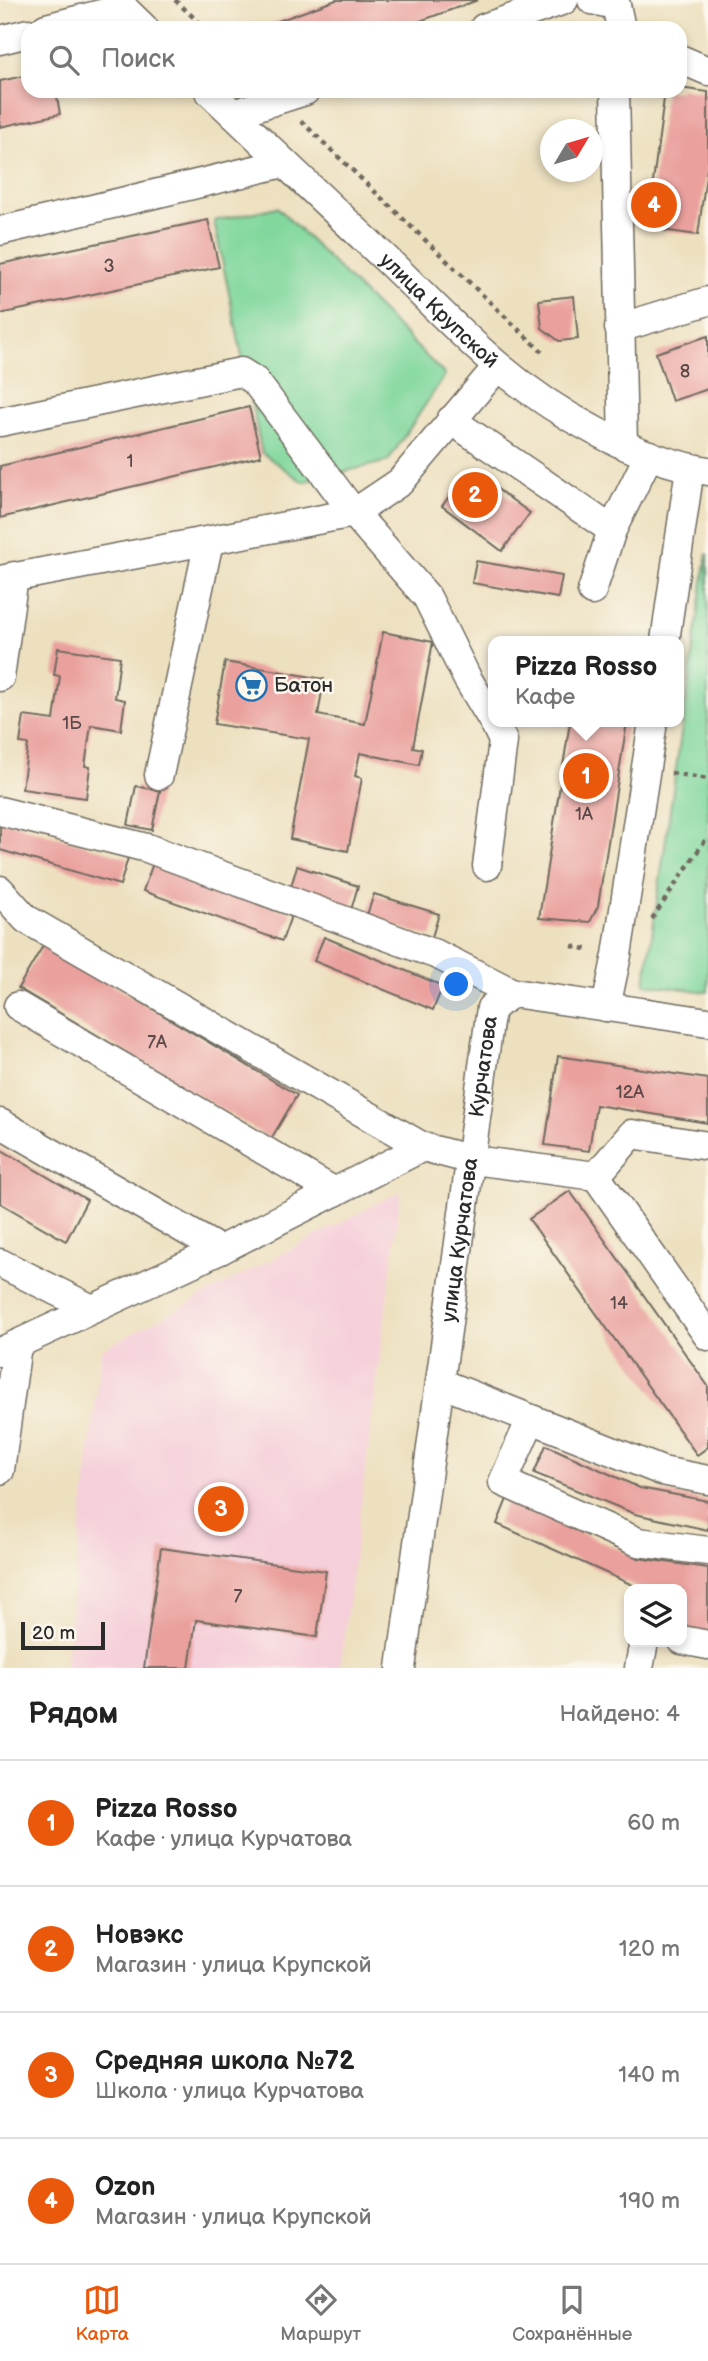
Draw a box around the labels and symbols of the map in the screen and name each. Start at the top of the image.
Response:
north arrow [540,119,603,182]
pin: 4 [631,179,677,231]
street label: улица Крупской [374,248,503,374]
house number: 3 [103,256,115,277]
house number: 8 [680,361,690,382]
house number: 1 [127,451,133,472]
pin: 2 [452,469,498,521]
supermarket icon: Батон [234,668,268,702]
place label: Батон [274,673,333,698]
house number: 1Б [62,713,82,734]
pin: 1 [563,750,609,802]
house number: 1А [575,804,593,825]
your location [439,967,473,1001]
street label: Курчатова [464,1014,503,1119]
house number: 7А [147,1032,167,1053]
house number: 12А [616,1082,644,1103]
street label: улица Курчатова [436,1156,484,1324]
house number: 14 [610,1293,628,1314]
pin: 3 [198,1483,244,1535]
house number: 7 [234,1586,243,1607]
scale bar [21,1619,105,1651]

